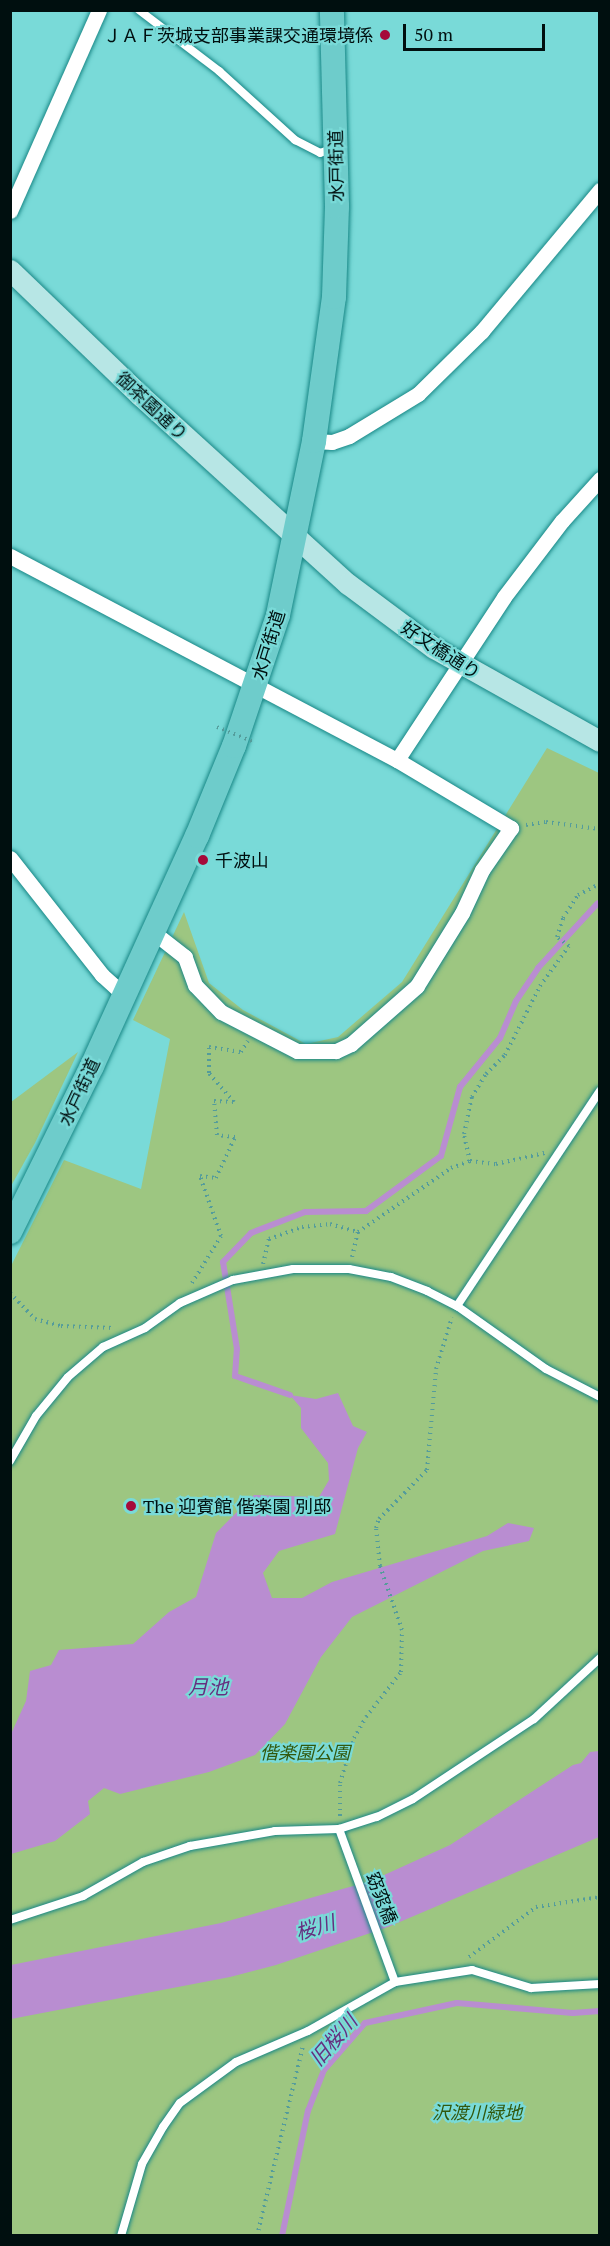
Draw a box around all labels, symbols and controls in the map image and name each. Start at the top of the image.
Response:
scale bar [406,12,548,50]
text: 50 m [414,22,453,46]
place label: ＪＡＦ茨城支部事業課交通環境係 [103,24,373,46]
marker: ＪＡＦ茨城支部事業課交通環境係 [378,28,392,42]
street label: 水戸街道 [325,130,347,202]
street label: 御茶園通り [112,367,192,445]
street label: 水戸街道 [247,607,289,683]
street label: 好文橋通り [397,616,485,684]
place label: 千波山 [215,849,269,871]
marker: 千波山 [196,853,210,867]
street label: 水戸街道 [54,1055,104,1129]
place label: The 迎賓館 偕楽園 別邸 [143,1495,331,1517]
marker: The 迎賓館 偕楽園 別邸 [124,1499,138,1513]
water label: 月池 [188,1674,228,1698]
park label: 偕楽園公園 [260,1741,350,1763]
street label: 窈窕橋 [362,1869,402,1927]
water label: 桜川 [292,1910,338,1944]
water label: 旧桜川 [304,2009,362,2071]
park label: 沢渡川緑地 [432,2101,522,2123]

